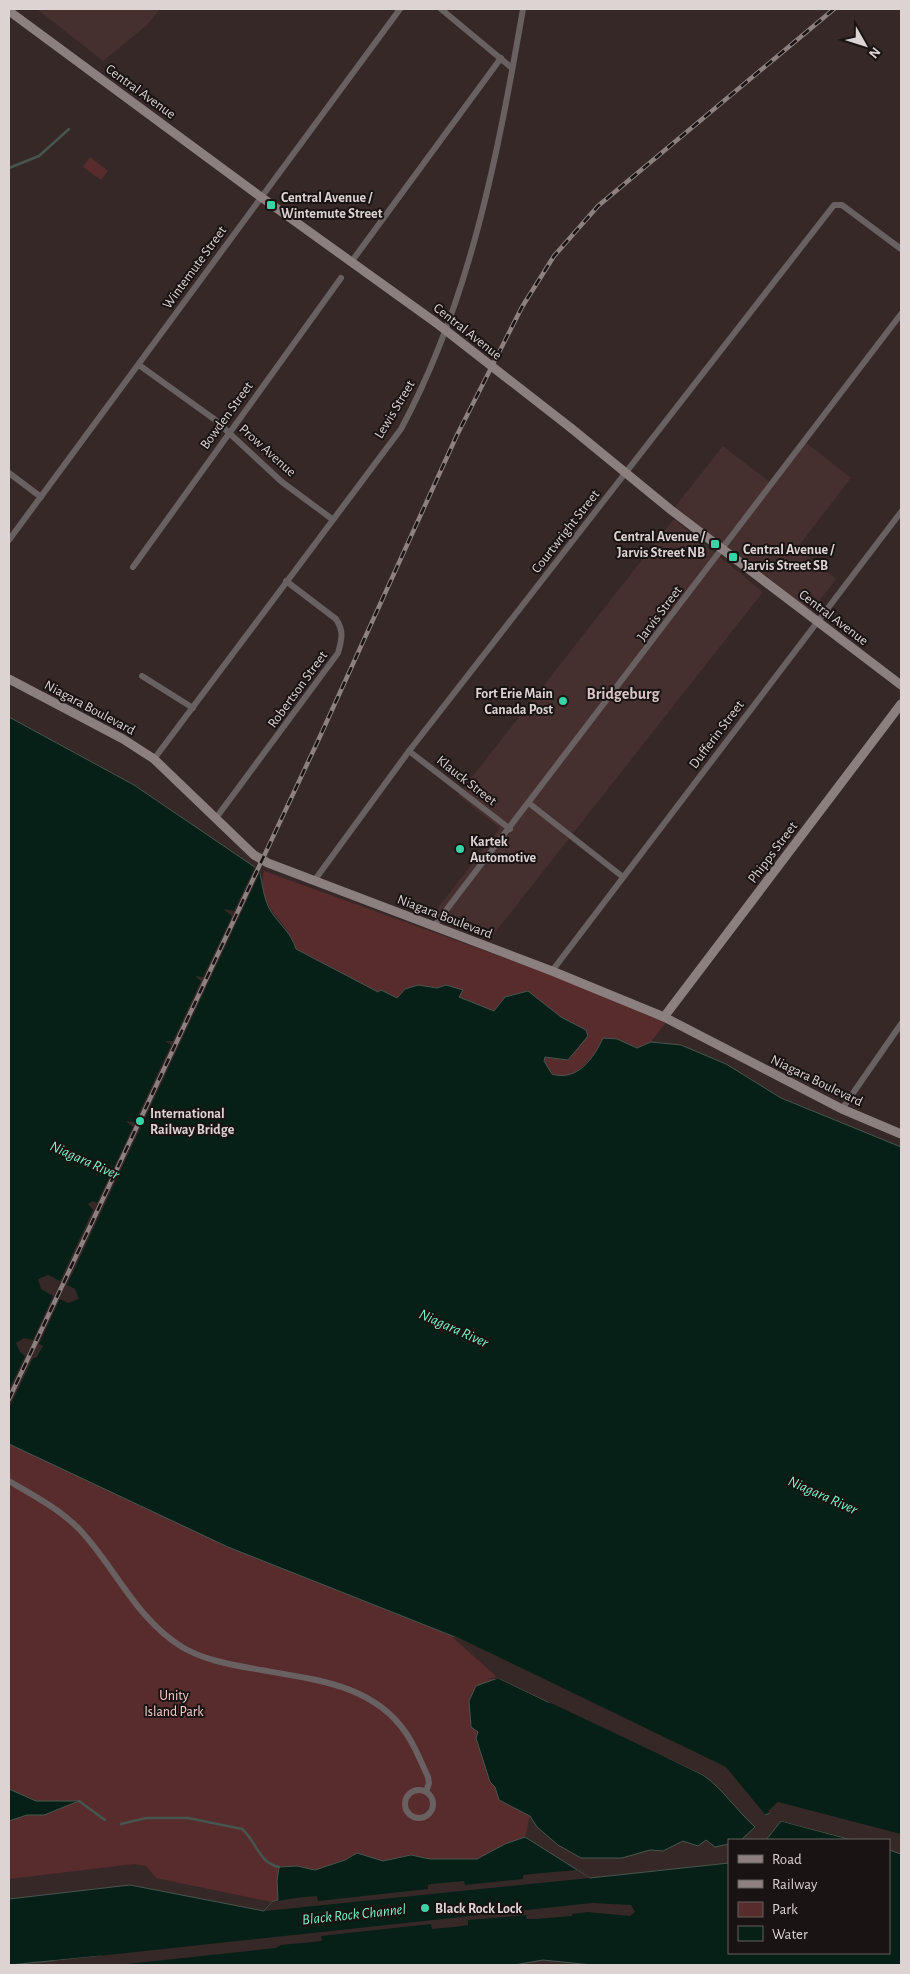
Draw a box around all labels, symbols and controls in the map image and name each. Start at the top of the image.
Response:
north arrow [840,20,890,70]
text: N [866,44,883,61]
street label: Central Avenue [103,62,178,122]
place label: Central Avenue / Wintemute Street [281,191,383,221]
marker: Central Avenue / Wintemute Street [265,199,277,211]
street label: Wintemute Street [160,223,230,311]
street label: Central Avenue [431,301,504,363]
street label: Lewis Street [372,377,418,441]
street label: Bowden Street [198,379,256,452]
street label: Prow Avenue [236,422,298,480]
street label: Courtwright Street [529,487,603,576]
place label: Central Avenue / Jarvis Street NB [614,530,706,560]
marker: Central Avenue / Jarvis Street NB [709,538,721,550]
place label: Central Avenue / Jarvis Street SB [743,543,835,573]
marker: Central Avenue / Jarvis Street SB [727,551,739,563]
street label: Jarvis Street [635,583,685,644]
street label: Central Avenue [796,587,871,648]
street label: Robertson Street [265,648,331,731]
street label: Niagara Boulevard [42,678,137,738]
district label: Bridgeburg [587,686,660,702]
place label: Fort Erie Main Canada Post [475,687,553,717]
marker: Fort Erie Main Canada Post [557,695,569,707]
street label: Dufferin Street [687,698,747,771]
street label: Klauck Street [434,753,499,809]
street label: Phipps Street [745,819,801,886]
place label: Kartek Automotive [470,835,537,865]
marker: Kartek Automotive [454,843,466,855]
street label: Niagara Boulevard [395,892,494,942]
street label: Niagara Boulevard [768,1053,865,1109]
place label: International Railway Bridge [150,1107,235,1137]
marker: International Railway Bridge [134,1115,146,1127]
water label: Niagara River [48,1139,123,1183]
water label: Niagara River [417,1307,492,1351]
water label: Niagara River [786,1474,861,1518]
park label: Unity Island Park [144,1689,204,1719]
legend [728,1839,890,1954]
text: Road [772,1852,802,1867]
text: Railway [772,1877,818,1892]
water label: Black Rock Channel [301,1902,407,1927]
marker: Black Rock Lock [419,1902,431,1914]
place label: Black Rock Lock [435,1902,522,1916]
text: Park [772,1902,798,1917]
text: Water [772,1927,808,1942]

